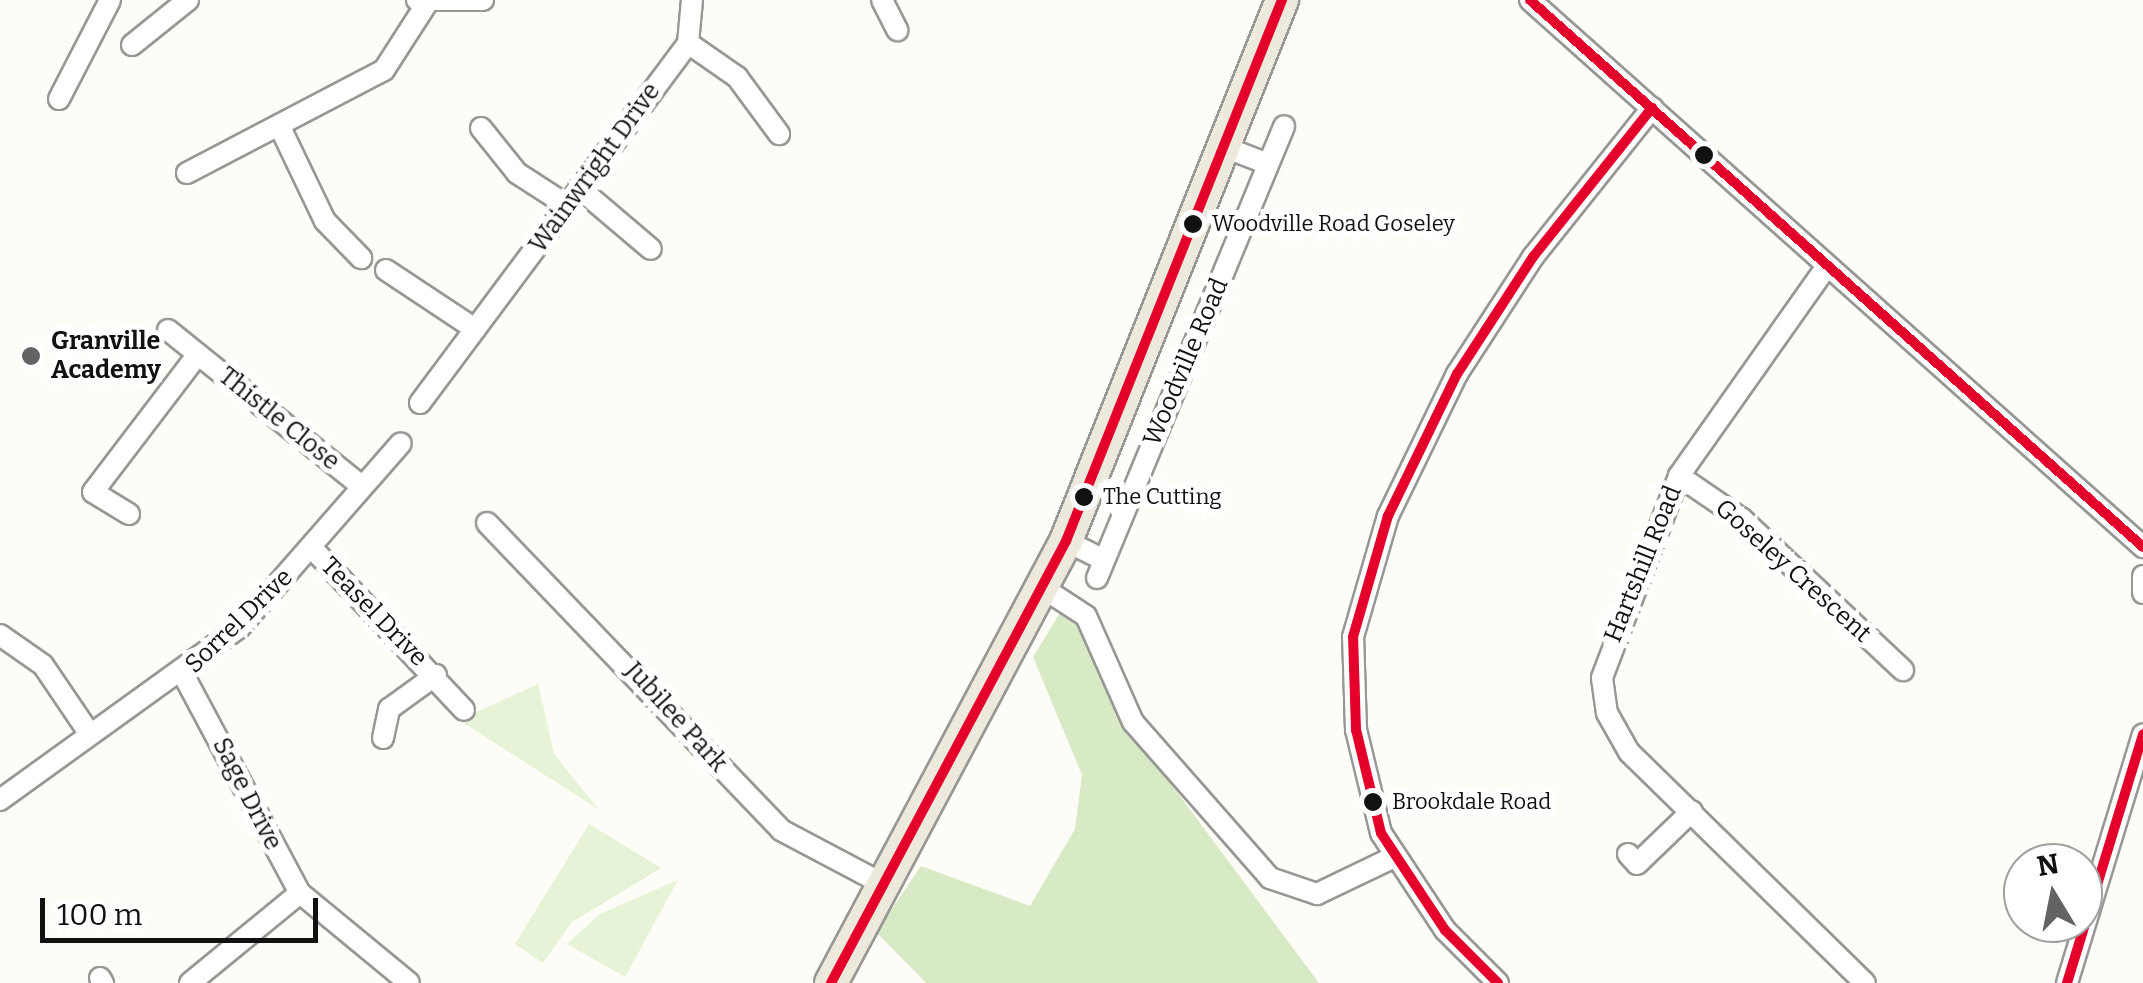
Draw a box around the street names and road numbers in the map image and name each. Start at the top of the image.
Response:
street label: Wainwright Drive [523,77,667,259]
street label: Woodville Road [1137,274,1235,450]
street label: Thistle Close [213,361,345,477]
street label: Hartshill Road [1598,481,1688,647]
street label: Goseley Crescent [1709,493,1877,649]
street label: Teasel Drive [315,551,433,673]
street label: Sorrel Drive [179,562,299,680]
street label: Jubilee Park [619,656,733,778]
street label: Sage Drive [206,733,288,855]

